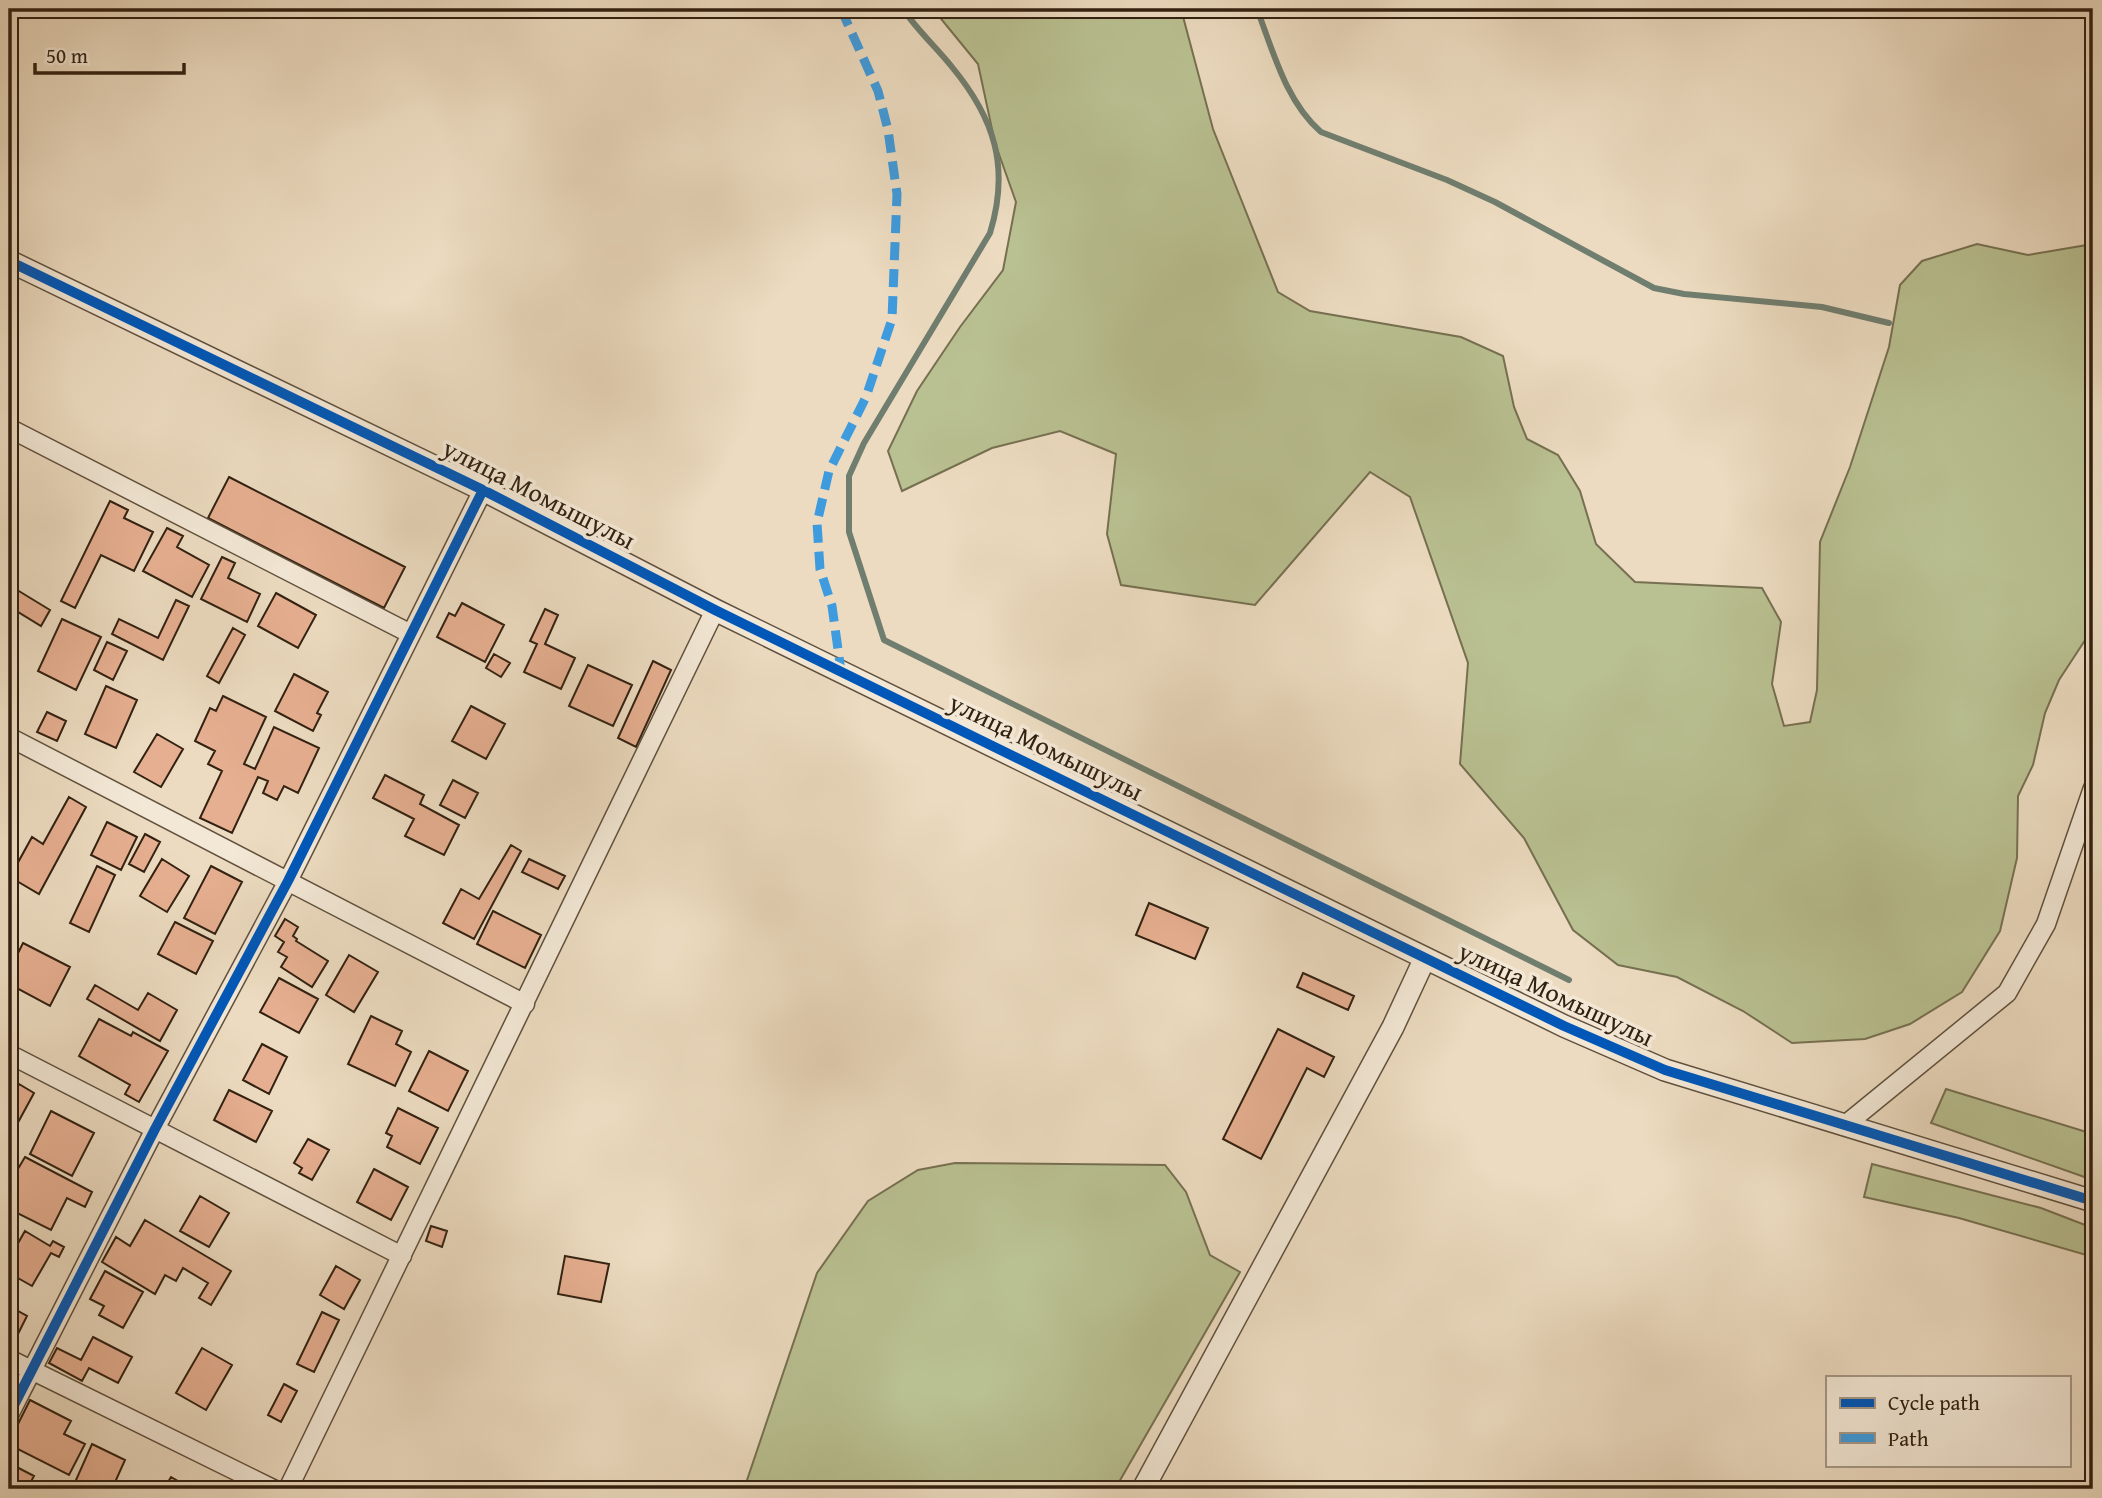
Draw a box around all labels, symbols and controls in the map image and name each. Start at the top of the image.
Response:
scale bar [35,32,184,76]
text: 50 m [46,40,88,71]
street label: улица Момышулы [435,428,642,559]
street label: улица Момышулы [942,682,1150,810]
street label: улица Момышулы [1451,931,1660,1056]
legend [1826,1376,2070,1466]
text: Cycle path [1888,1387,1980,1418]
text: Path [1888,1423,1929,1454]

